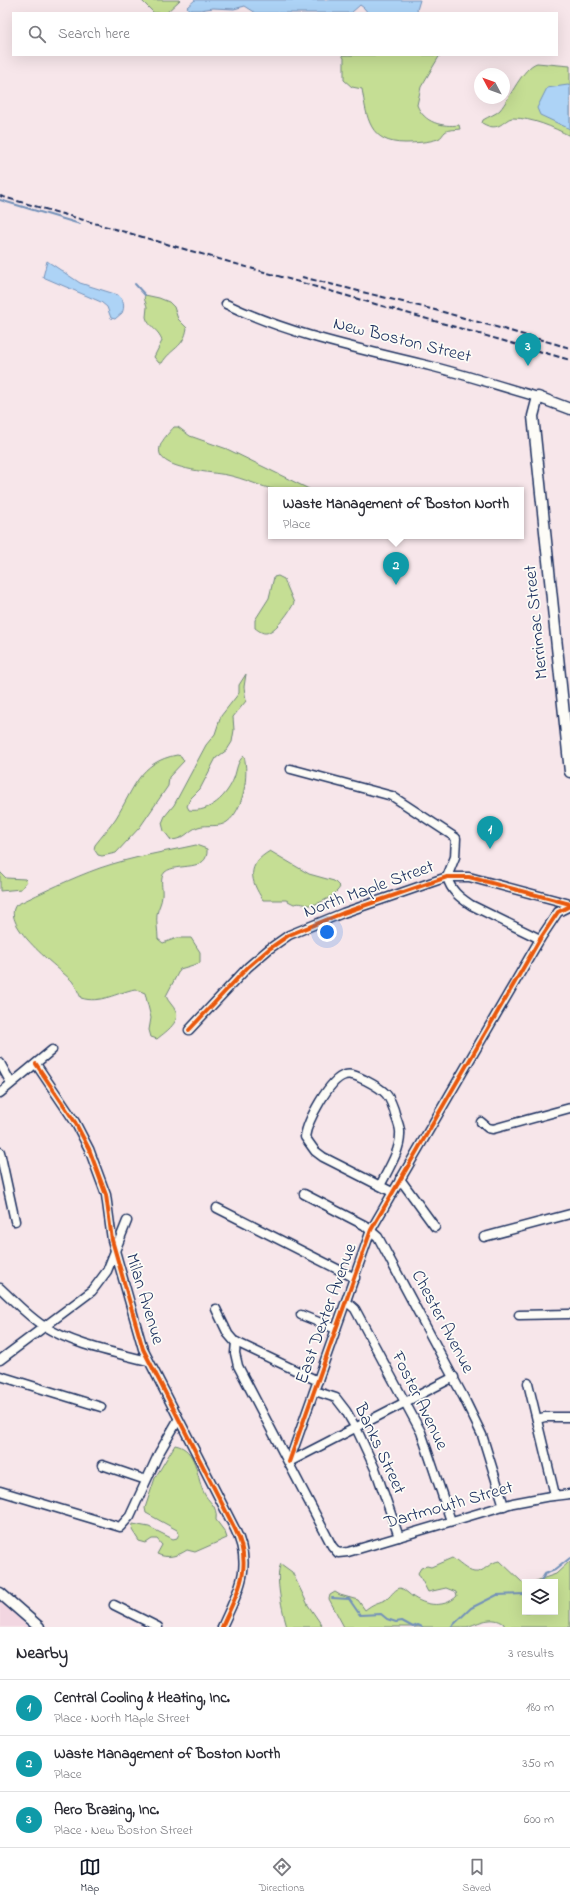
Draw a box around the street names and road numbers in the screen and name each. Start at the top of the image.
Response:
street label: New Boston Street [330,311,474,371]
street label: Merrimac Street [518,563,556,681]
street label: North Maple Street [300,854,438,926]
street label: East Dexter Avenue [290,1239,365,1388]
street label: Milan Avenue [118,1250,170,1349]
street label: Chester Avenue [404,1266,481,1379]
street label: Foster Avenue [384,1347,454,1455]
street label: Banks Street [346,1398,411,1499]
street label: Dartmouth Street [381,1475,516,1537]

